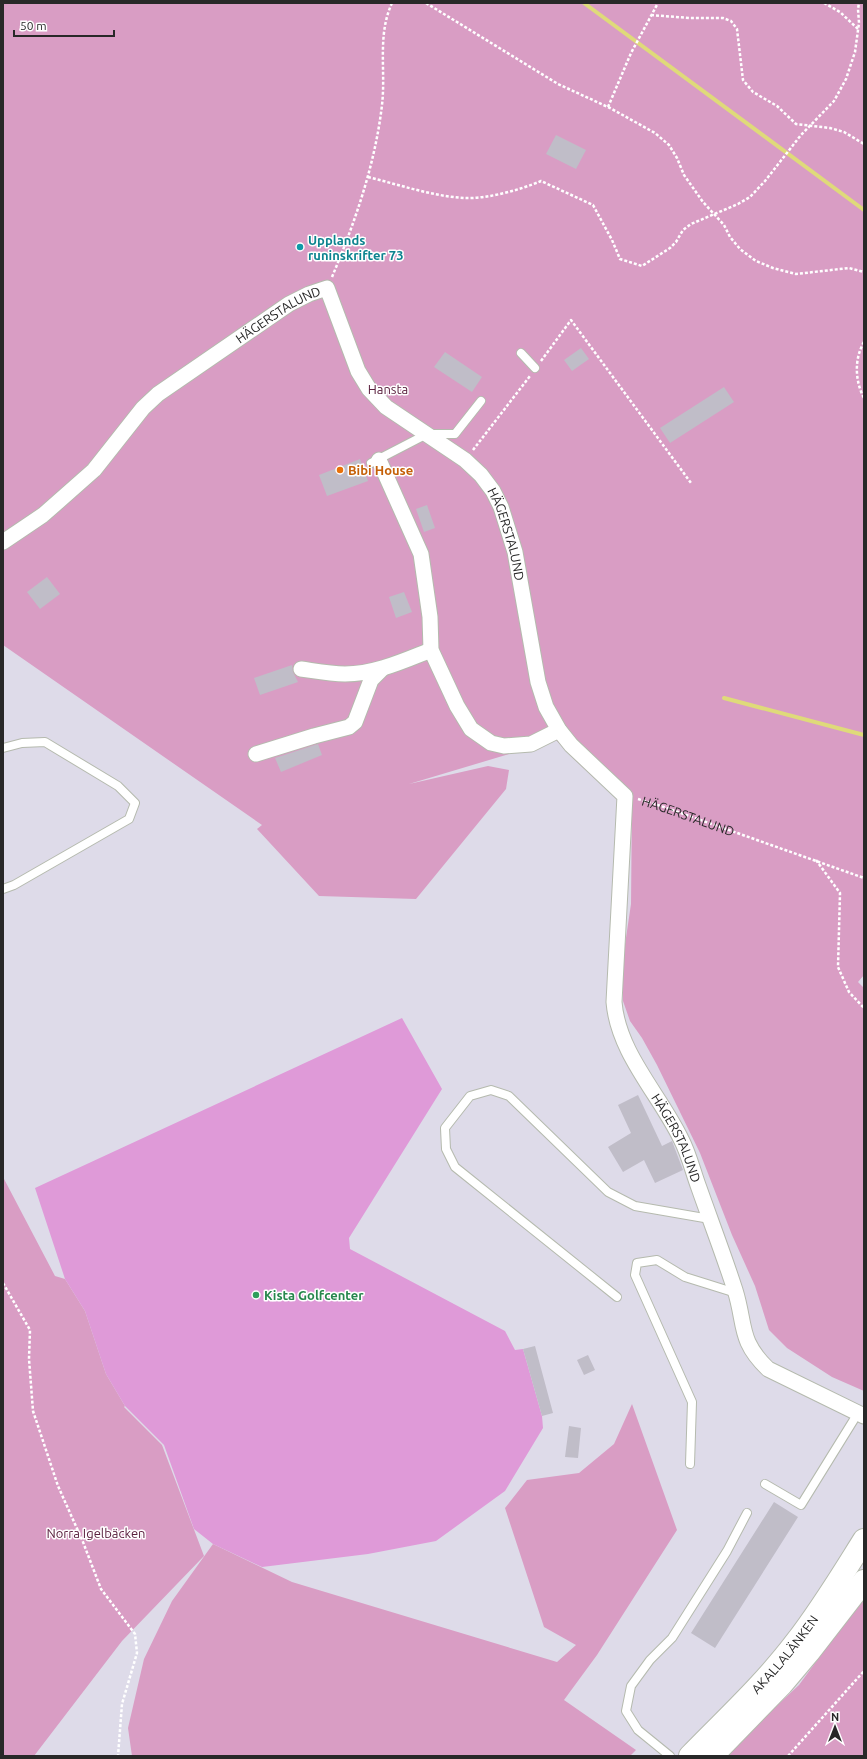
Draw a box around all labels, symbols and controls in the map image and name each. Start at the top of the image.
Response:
scale bar [14,12,114,38]
text: 50 m [20,19,47,32]
place label: Upplands runinskrifter 73 [308,233,404,262]
marker: Upplands runinskrifter 73 [295,242,305,252]
street label: HÄGERSTALUND [233,284,322,346]
park label: Hansta [368,382,408,396]
place label: Bibi House [348,463,413,477]
marker: Bibi House [335,465,345,475]
street label: HÄGERSTALUND [485,485,527,582]
street label: HÄGERSTALUND [640,794,736,838]
street label: HÄGERSTALUND [649,1091,703,1184]
place label: Kista Golfcenter [264,1288,364,1302]
marker: Kista Golfcenter [251,1290,261,1300]
park label: Norra Igelbäcken [46,1526,146,1540]
street label: AKALLALÄNKEN [749,1613,820,1696]
north arrow [815,1707,855,1747]
text: N [831,1711,839,1723]

